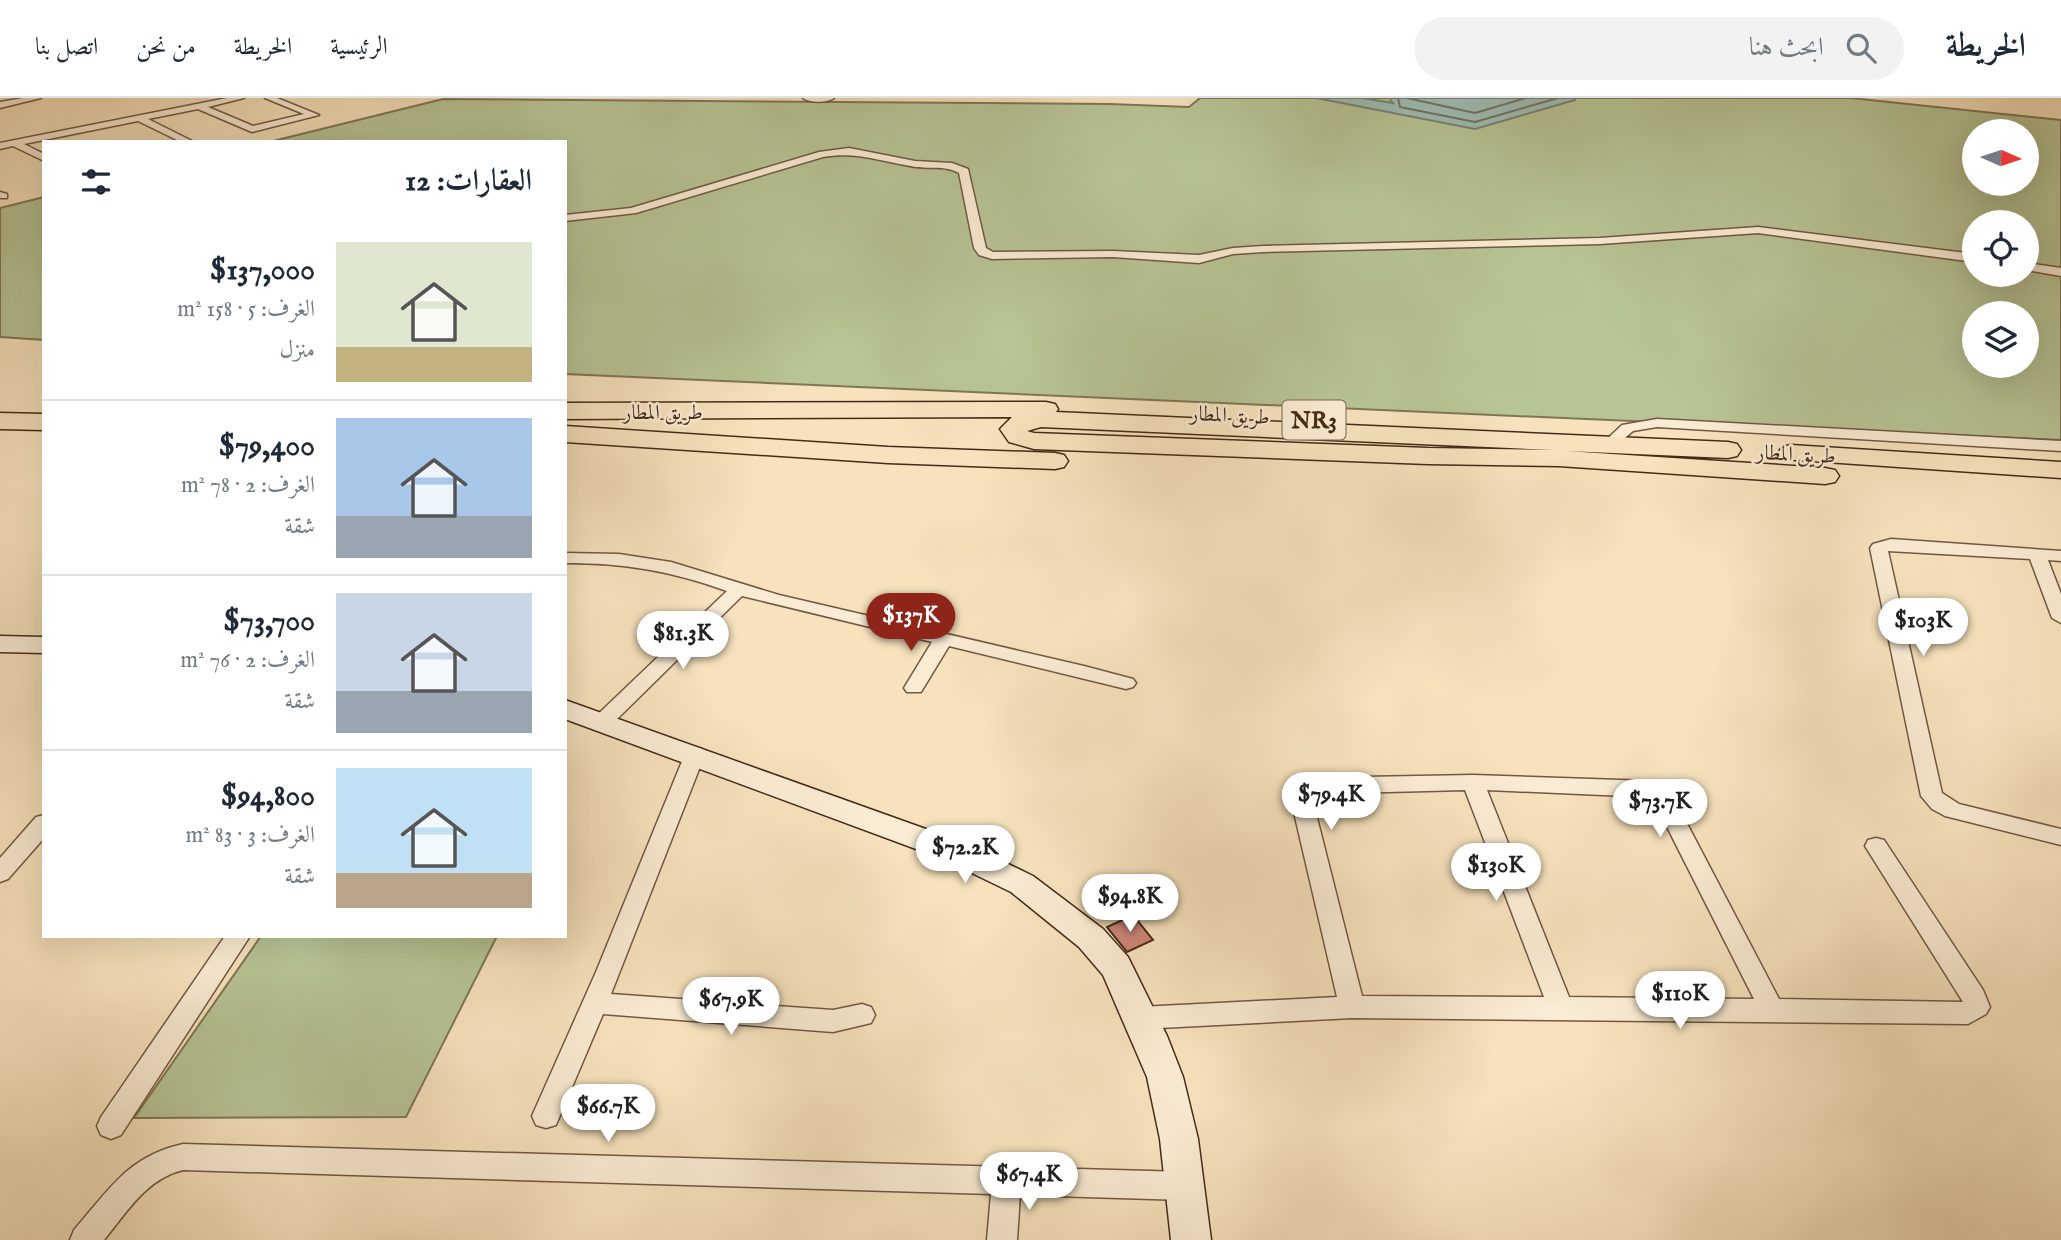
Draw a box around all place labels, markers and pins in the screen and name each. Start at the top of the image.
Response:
pin: $137K [862,594,960,653]
pin: $103K [1874,598,1972,658]
pin: $81.3K [626,612,740,671]
pin: $79.4K [1274,772,1388,832]
pin: $73.7K [1603,780,1717,839]
pin: $72.2K [908,826,1022,885]
pin: $130K [1447,844,1545,903]
pin: $94.8K [1073,874,1187,934]
pin: $110K [1631,972,1729,1031]
pin: $67.9K [674,978,788,1037]
pin: $66.7K [551,1084,665,1144]
pin: $67.4K [972,1152,1086,1212]

